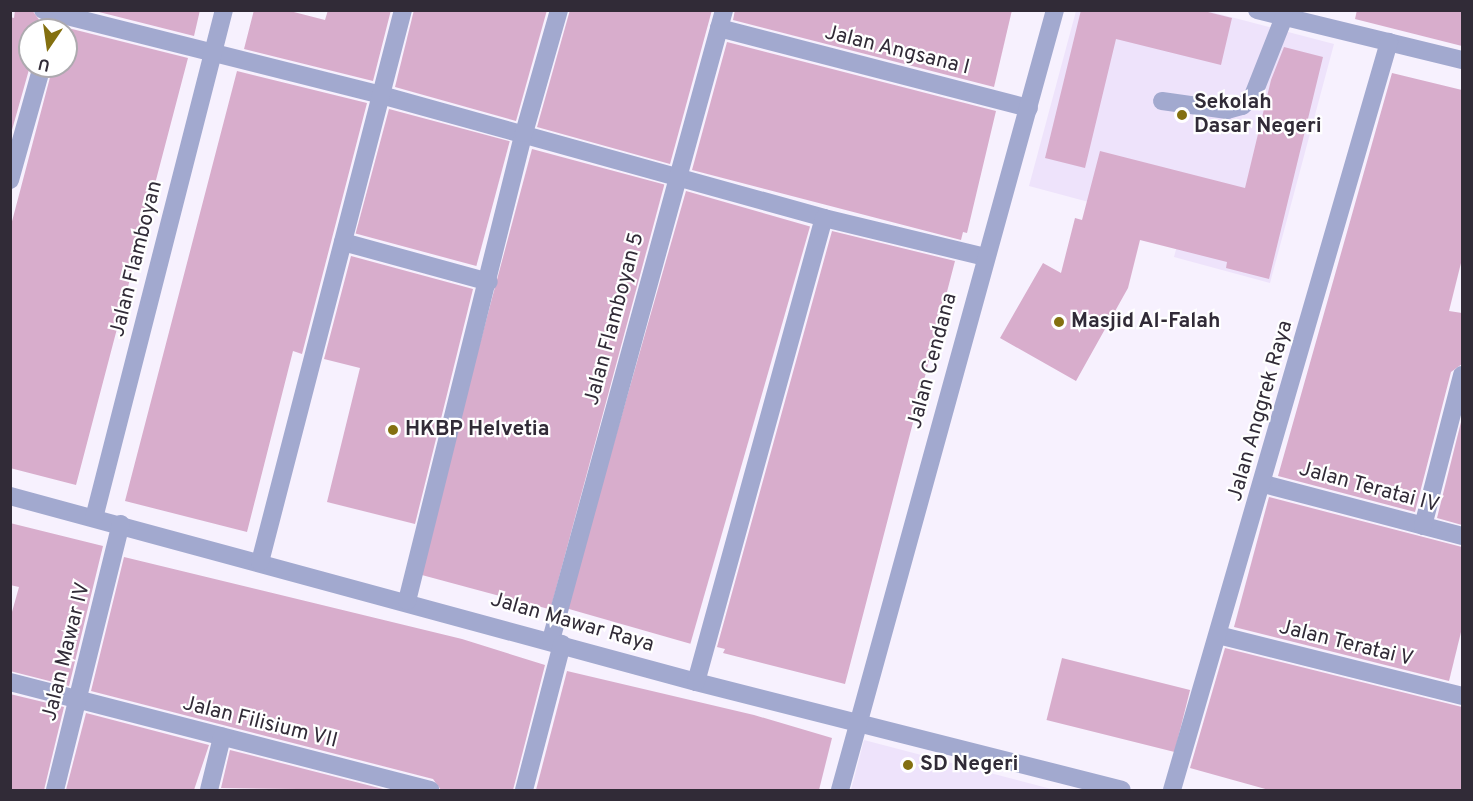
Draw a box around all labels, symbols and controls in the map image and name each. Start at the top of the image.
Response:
north arrow [18,18,78,78]
street label: Jalan Angsana I [822,21,972,81]
text: U [37,53,52,75]
place label: Sekolah Dasar Negeri [1194,90,1322,140]
marker: Sekolah Dasar Negeri [1175,108,1189,122]
street label: Jalan Flamboyan [105,178,169,340]
street label: Jalan Flamboyan 5 [580,230,650,408]
street label: Jalan Cendana [903,290,963,432]
place label: Masjid Al-Falah [1071,309,1221,335]
marker: Masjid Al-Falah [1052,315,1066,329]
street label: Jalan Anggrek Raya [1223,317,1299,505]
place label: HKBP Helvetia [405,417,549,443]
marker: HKBP Helvetia [386,423,400,437]
street label: Jalan Teratai IV [1296,457,1442,519]
street label: Jalan Mawar IV [38,580,96,724]
street label: Jalan Mawar Raya [487,588,657,658]
street label: Jalan Teratai V [1275,615,1417,673]
street label: Jalan Filisium VII [180,691,340,755]
place label: SD Negeri [920,752,1018,778]
marker: SD Negeri [901,758,915,772]

